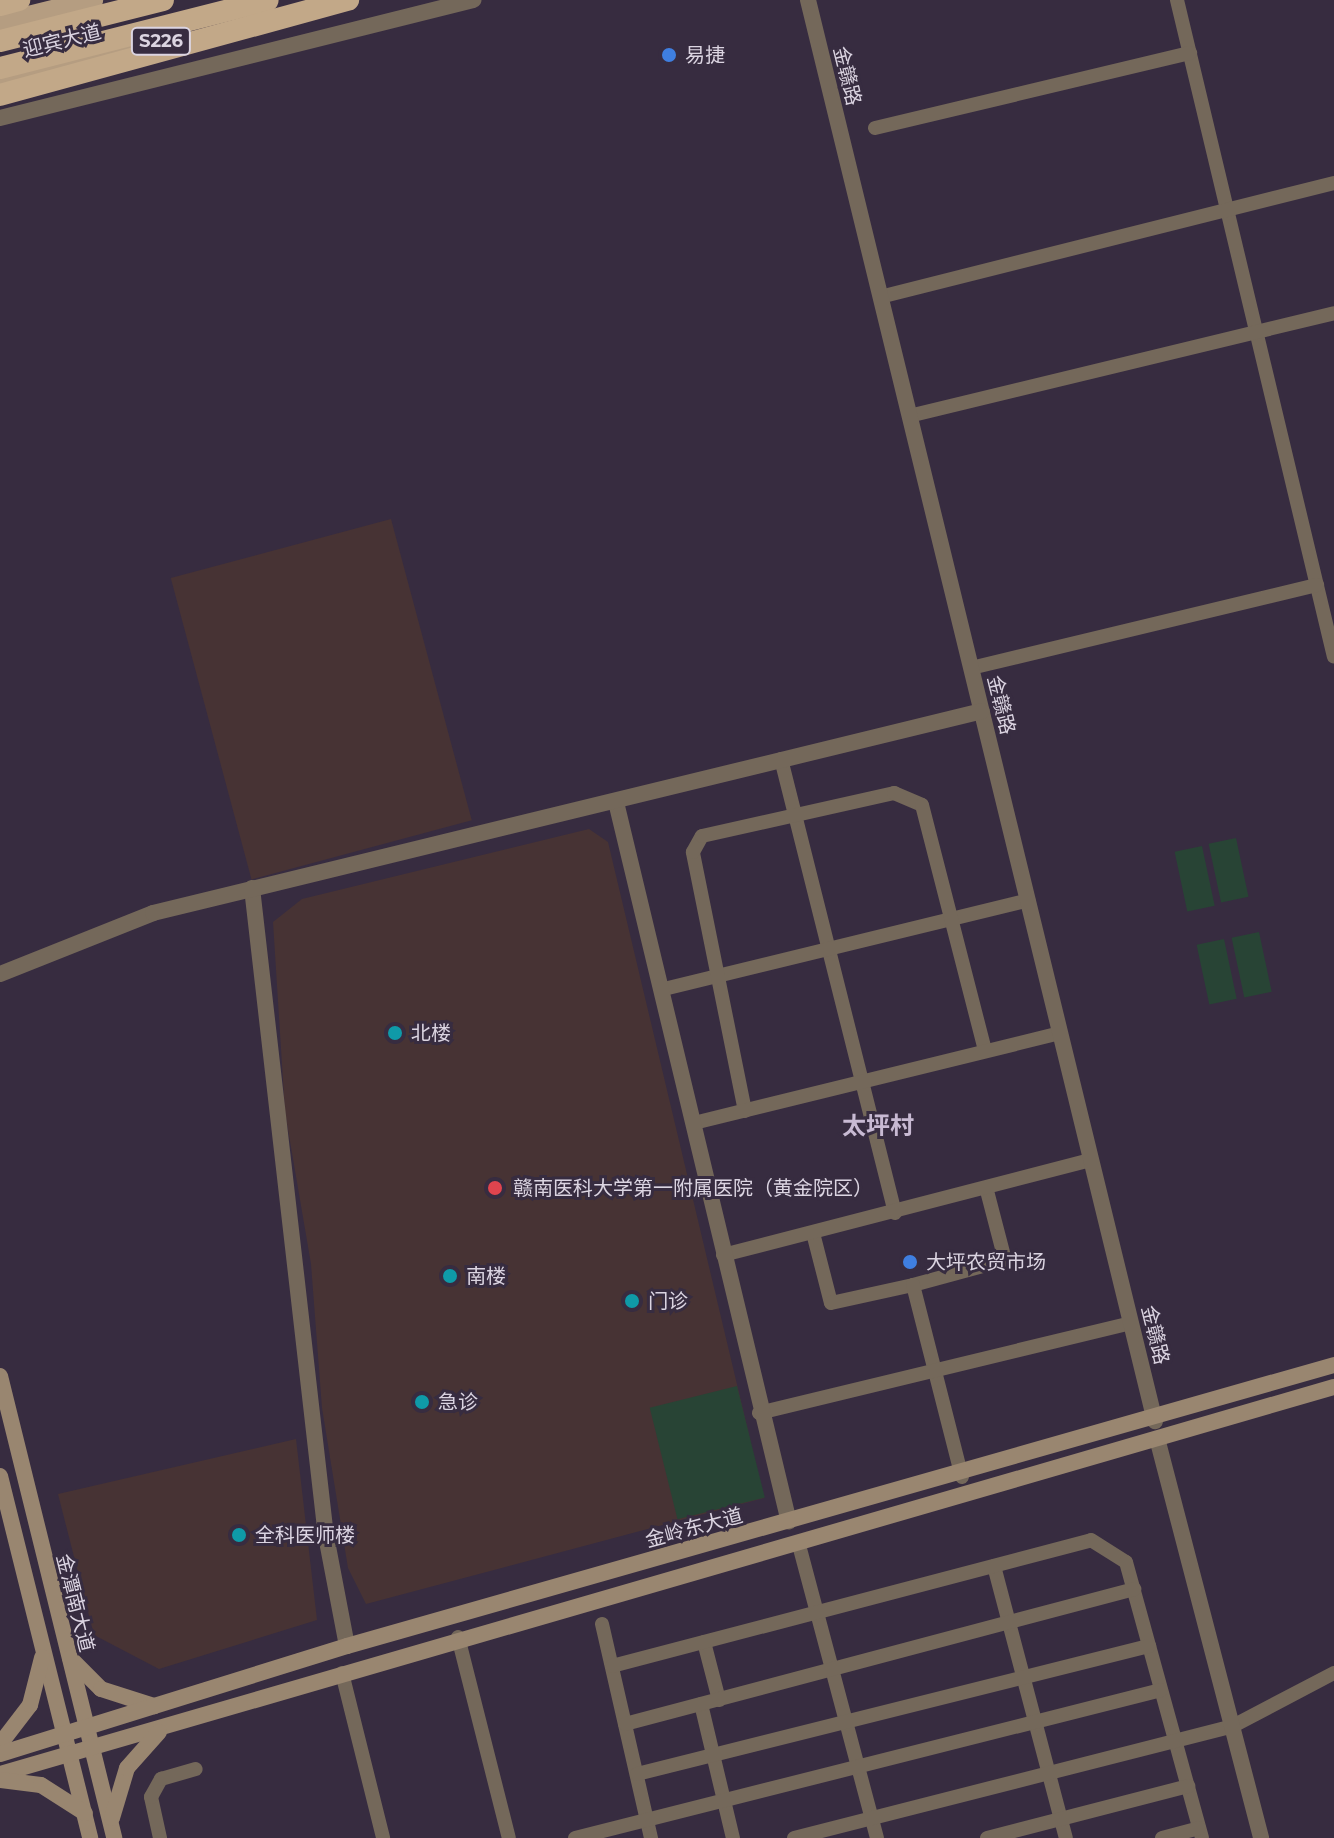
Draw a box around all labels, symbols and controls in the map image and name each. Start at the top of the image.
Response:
street label: 迎宾大道 [20,20,104,62]
road number: S226 [129,27,193,55]
place label: 易捷 [685,43,725,67]
street label: 金赣路 [828,44,866,108]
marker: 易捷 [660,46,678,64]
street label: 金赣路 [982,673,1020,737]
place label: 北楼 [411,1021,451,1045]
marker: 北楼 [386,1024,404,1042]
district label: 太坪村 [842,1112,914,1140]
place label: 赣南医科大学第一附属医院（黄金院区） [513,1176,873,1200]
marker: 赣南医科大学第一附属医院（黄金院区） [484,1177,506,1199]
place label: 大坪农贸市场 [926,1250,1046,1274]
marker: 大坪农贸市场 [901,1253,919,1271]
place label: 南楼 [466,1264,506,1288]
marker: 南楼 [441,1267,459,1285]
place label: 门诊 [648,1289,688,1313]
marker: 门诊 [623,1292,641,1310]
street label: 金赣路 [1136,1303,1174,1367]
place label: 急诊 [438,1390,478,1414]
marker: 急诊 [413,1393,431,1411]
street label: 金岭东大道 [643,1503,745,1553]
place label: 全科医师楼 [255,1523,355,1547]
marker: 全科医师楼 [230,1526,248,1544]
street label: 金潭南大道 [51,1552,99,1654]

